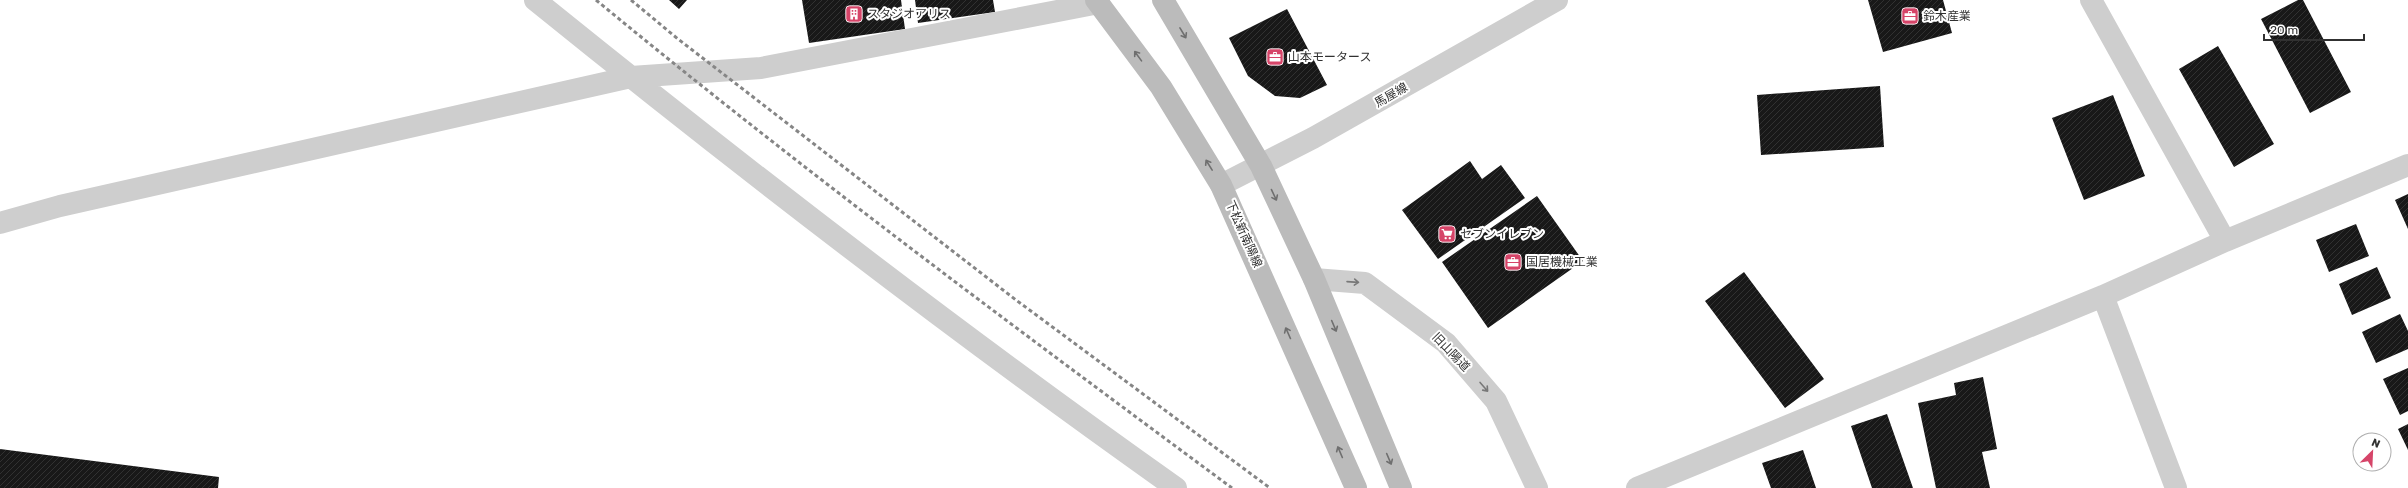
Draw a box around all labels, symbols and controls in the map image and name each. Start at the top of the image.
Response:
building icon: スタジオアリス [844,4,864,24]
office icon: 鈴木産業 [1900,6,1920,26]
place label: スタジオアリス [867,7,951,21]
place label: 鈴木産業 [1923,9,1971,23]
scale bar [2264,16,2364,42]
text: 20 m [2270,23,2298,37]
one-way arrow [1179,27,1187,38]
office icon: 山本モータース [1265,47,1285,67]
place label: 山本モータース [1288,50,1371,64]
one-way arrow [1134,51,1142,62]
street label: 馬屋線 [1372,80,1410,110]
one-way arrow [1205,160,1213,171]
one-way arrow [1271,189,1278,201]
street label: 下松新南陽線 [1223,198,1265,270]
supermarket icon: セブンイレブン [1437,224,1457,244]
place label: セブンイレブン [1460,227,1544,241]
office icon: 国居機械工業 [1503,252,1523,272]
place label: 国居機械工業 [1526,255,1598,269]
one-way arrow [1346,278,1359,285]
one-way arrow [1330,320,1338,332]
one-way arrow [1284,327,1292,339]
street label: 旧山陽道 [1429,330,1473,374]
one-way arrow [1480,382,1489,393]
north arrow [2352,432,2392,472]
text: N [2370,436,2382,451]
one-way arrow [1336,447,1343,459]
one-way arrow [1386,453,1393,465]

